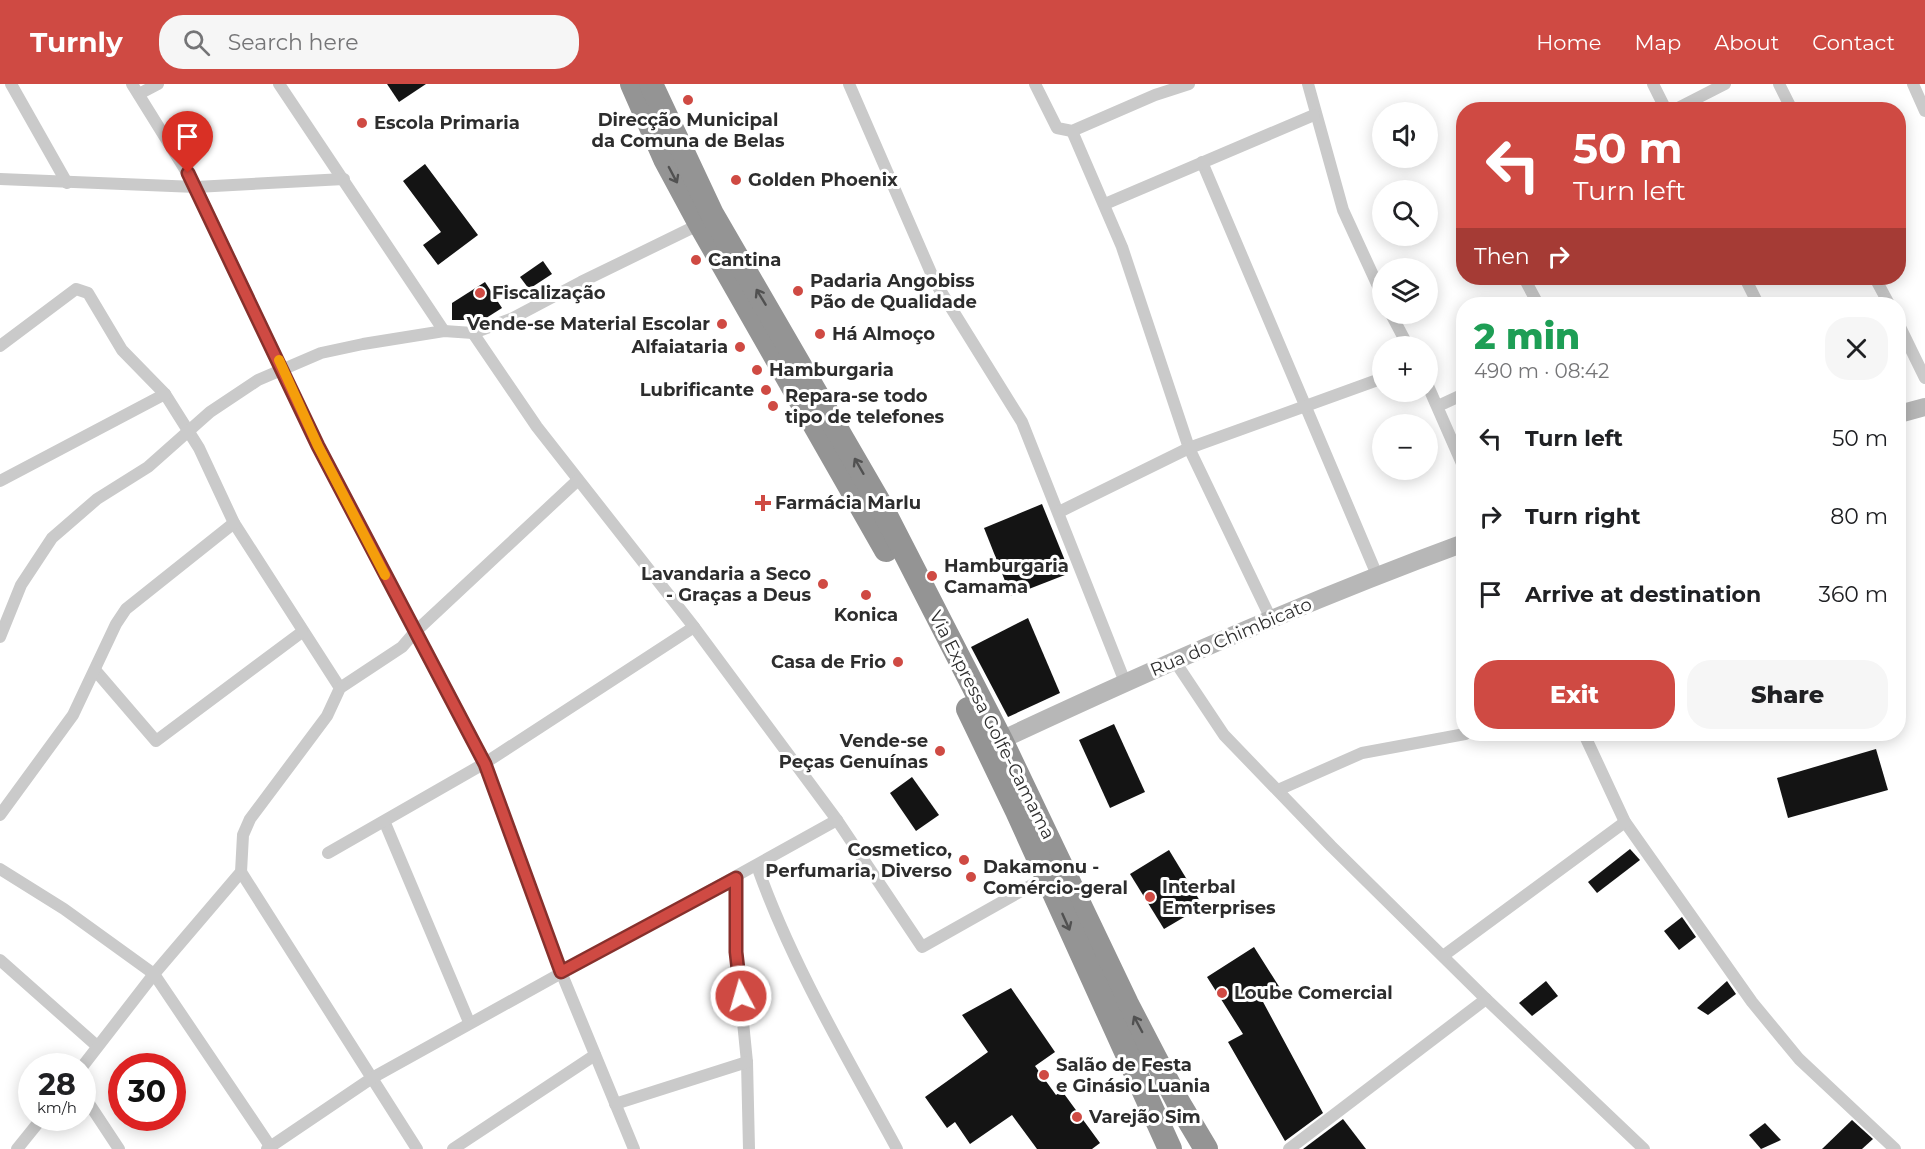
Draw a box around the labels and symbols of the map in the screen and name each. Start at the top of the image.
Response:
marker: Direcção Municipal da Comuna de Belas [681,93,695,107]
place label: Direcção Municipal da Comuna de Belas [591,109,785,152]
pin [162,111,213,173]
place label: Escola Primaria [374,112,520,134]
marker: Escola Primaria [355,116,369,130]
one-way arrow [668,166,679,184]
place label: Golden Phoenix [748,169,898,191]
marker: Golden Phoenix [729,173,743,187]
place label: Cantina [708,249,781,271]
marker: Cantina [689,253,703,267]
place label: Padaria Angobiss Pão de Qualidade [810,270,977,313]
place label: Fiscalização [492,282,606,304]
marker: Padaria Angobiss Pão de Qualidade [791,284,805,298]
marker: Fiscalização [473,286,487,300]
one-way arrow [755,289,767,306]
place label: Vende-se Material Escolar [466,313,710,335]
marker: Vende-se Material Escolar [715,317,729,331]
place label: Há Almoço [832,323,935,345]
marker: Há Almoço [813,327,827,341]
place label: Alfaiataria [631,336,728,358]
marker: Alfaiataria [733,340,747,354]
place label: Hamburgaria [769,359,894,381]
marker: Hamburgaria [750,363,764,377]
place label: Lubrificante [640,379,754,401]
marker: Lubrificante [759,383,773,397]
place label: Repara-se todo tipo de telefones [785,385,945,428]
marker: Repara-se todo tipo de telefones [766,399,780,413]
one-way arrow [853,458,865,475]
place label: Farmácia Marlu [775,492,921,514]
marker: Farmácia Marlu [756,496,770,510]
place label: Hamburgaria Camama [944,555,1069,598]
place label: Lavandaria a Seco - Graças a Deus [641,563,811,606]
marker: Hamburgaria Camama [925,569,939,583]
marker: Lavandaria a Seco - Graças a Deus [816,577,830,591]
marker: Konica [859,588,873,602]
street label: Rua do Chimbicato [1147,593,1315,681]
place label: Konica [834,604,898,626]
street label: Via Expressa Golfe-Camama [925,607,1059,843]
place label: Casa de Frio [771,651,886,673]
marker: Casa de Frio [891,655,905,669]
place label: Vende-se Peças Genuínas [779,730,928,773]
marker: Vende-se Peças Genuínas [933,744,947,758]
place label: Cosmetico, Perfumaria, Diverso [765,839,952,882]
marker: Cosmetico, Perfumaria, Diverso [957,853,971,867]
place label: Dakamonu - Comércio-geral [983,856,1128,899]
marker: Dakamonu - Comércio-geral [964,870,978,884]
place label: Interbal Emterprises [1162,876,1276,919]
marker: Interbal Emterprises [1143,890,1157,904]
one-way arrow [1061,912,1072,930]
position arrow [709,964,773,1028]
place label: Loube Comercial [1234,982,1393,1004]
marker: Loube Comercial [1215,986,1229,1000]
one-way arrow [1131,1016,1143,1034]
speed limit sign: 30 [108,1053,186,1131]
place label: Salão de Festa e Ginásio Luania [1056,1054,1210,1097]
marker: Salão de Festa e Ginásio Luania [1037,1068,1051,1082]
place label: Varejão Sim [1088,1106,1201,1128]
marker: Varejão Sim [1070,1110,1084,1124]

